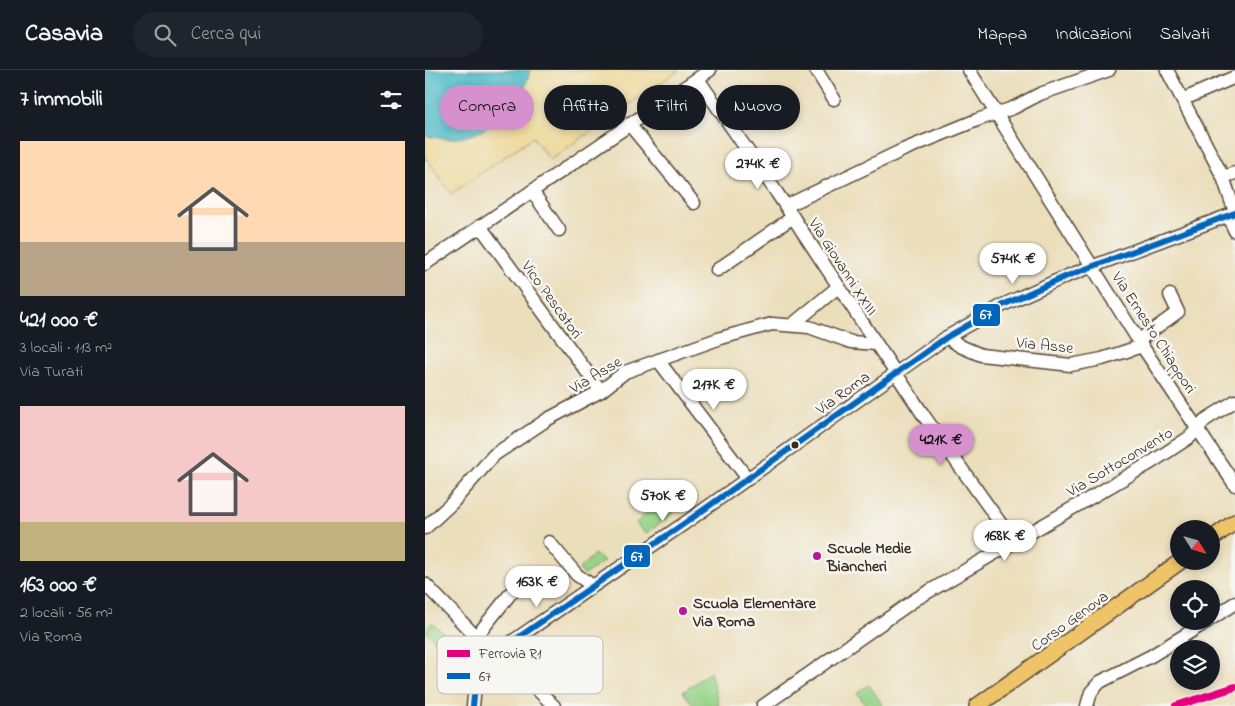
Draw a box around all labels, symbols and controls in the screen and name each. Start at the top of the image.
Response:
search box [133,12,483,57]
text: Casavia [25,17,103,52]
icon: search [151,21,179,49]
text: Cerca qui [191,21,261,48]
text: Mappa [977,22,1027,48]
text: Indicazioni [1055,22,1132,48]
text: Salvati [1160,22,1210,48]
text: 7 immobili [20,85,103,115]
chip: Compra [440,85,534,130]
chip: Affitta [544,85,627,130]
chip: Filtri [637,85,706,130]
chip: Nuovo [716,85,800,130]
icon: filters [377,86,405,114]
pin: 274K € [717,148,799,190]
text: 274K € [736,152,780,176]
icon: home [168,174,258,264]
street label: Via Giovanni XXIII [801,213,883,321]
pin: 574K € [972,242,1054,285]
text: 574K € [990,247,1036,271]
street label: Vico Pescatori [514,255,588,344]
street label: Via Ernesto Chiappori [1104,267,1202,399]
line badge: 67 [972,303,1001,327]
text: 67 [979,305,992,326]
text: 421 000 € [20,306,98,336]
street label: Via Asse [1014,331,1075,361]
text: 3 locali · 113 m² [20,336,112,360]
street label: Via Asse [564,350,627,401]
text: Via Turati [20,360,83,384]
street label: Via Roma [810,366,875,422]
pin: 217K € [673,368,755,411]
text: 217K € [693,373,735,397]
street label: Via Sottoconvento [1061,421,1178,504]
pin: 421K € [900,424,982,466]
text: 421K € [920,428,962,452]
icon: home [168,439,258,529]
unlabelled marker [790,440,800,450]
pin: 570K € [622,480,704,522]
text: 570K € [640,484,686,508]
pin: 168K € [964,520,1046,562]
north arrow [1170,520,1220,570]
map controls [1170,520,1220,690]
text: 168K € [984,524,1026,548]
place label: Scuole Medie Biancheri [826,537,912,579]
line badge: 67 [623,544,651,568]
text: 67 [630,547,643,568]
marker: Scuole Medie Biancheri [811,550,823,562]
pin: 163K € [496,566,578,608]
text: 163K € [516,570,558,594]
text: 163 000 € [20,571,97,601]
button: locate [1170,580,1220,630]
street label: Corso Genova [1026,585,1114,658]
place label: Scuola Elementare Via Roma [692,592,817,634]
text: 2 locali · 56 m² [20,601,113,625]
marker: Scuola Elementare Via Roma [677,605,689,617]
text: Via Roma [20,625,82,649]
legend [437,636,603,694]
button: layers [1170,640,1220,690]
text: Ferrovia R1 [478,644,542,665]
text: 67 [479,667,491,688]

